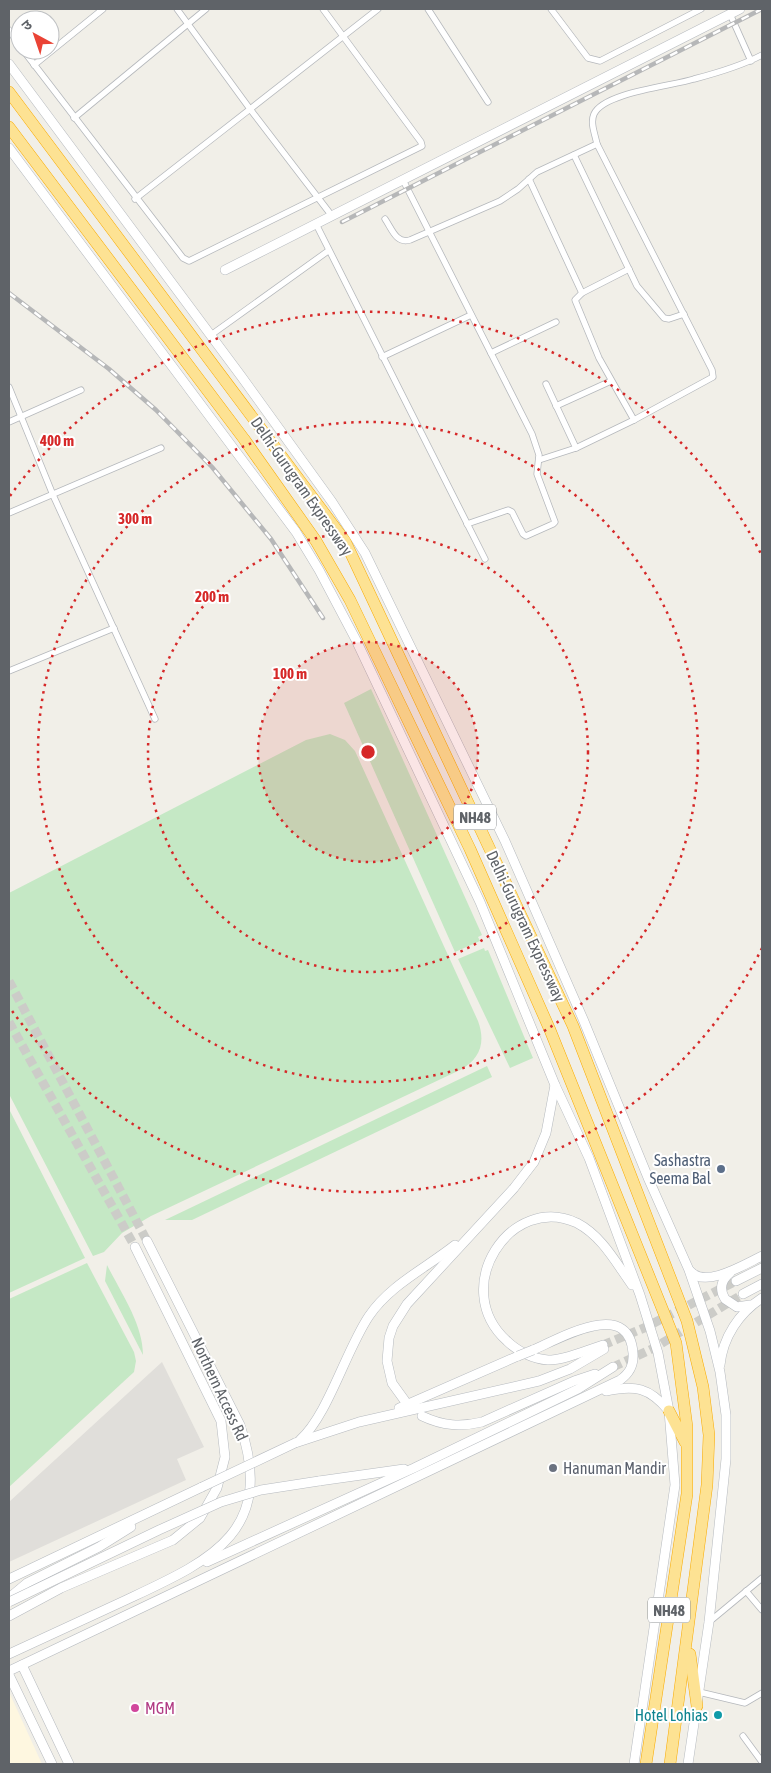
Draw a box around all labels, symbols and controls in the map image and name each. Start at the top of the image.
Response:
north arrow [10,10,60,60]
text: उ [18,16,36,34]
street label: Delhi-Gurugram Expressway [247,413,357,559]
text: 400 m [39,432,74,449]
text: 300 m [118,510,152,527]
text: 200 m [195,588,229,605]
text: 100 m [273,665,307,682]
centre of rings [359,743,377,761]
road number: NH48 [454,804,496,830]
street label: Delhi-Gurugram Expressway [482,848,569,1005]
place label: Sashastra Seema Bal [649,1151,712,1187]
marker: Sashastra Seema Bal [715,1163,727,1175]
street label: Northern Access Rd [188,1335,252,1443]
place label: Hanuman Mandir [563,1459,666,1477]
marker: Hanuman Mandir [547,1462,559,1474]
road number: NH48 [648,1598,690,1622]
place label: MGM [145,1699,175,1717]
marker: MGM [129,1702,141,1714]
place label: Hotel Lohias [635,1706,708,1724]
marker: Hotel Lohias [712,1709,724,1721]

